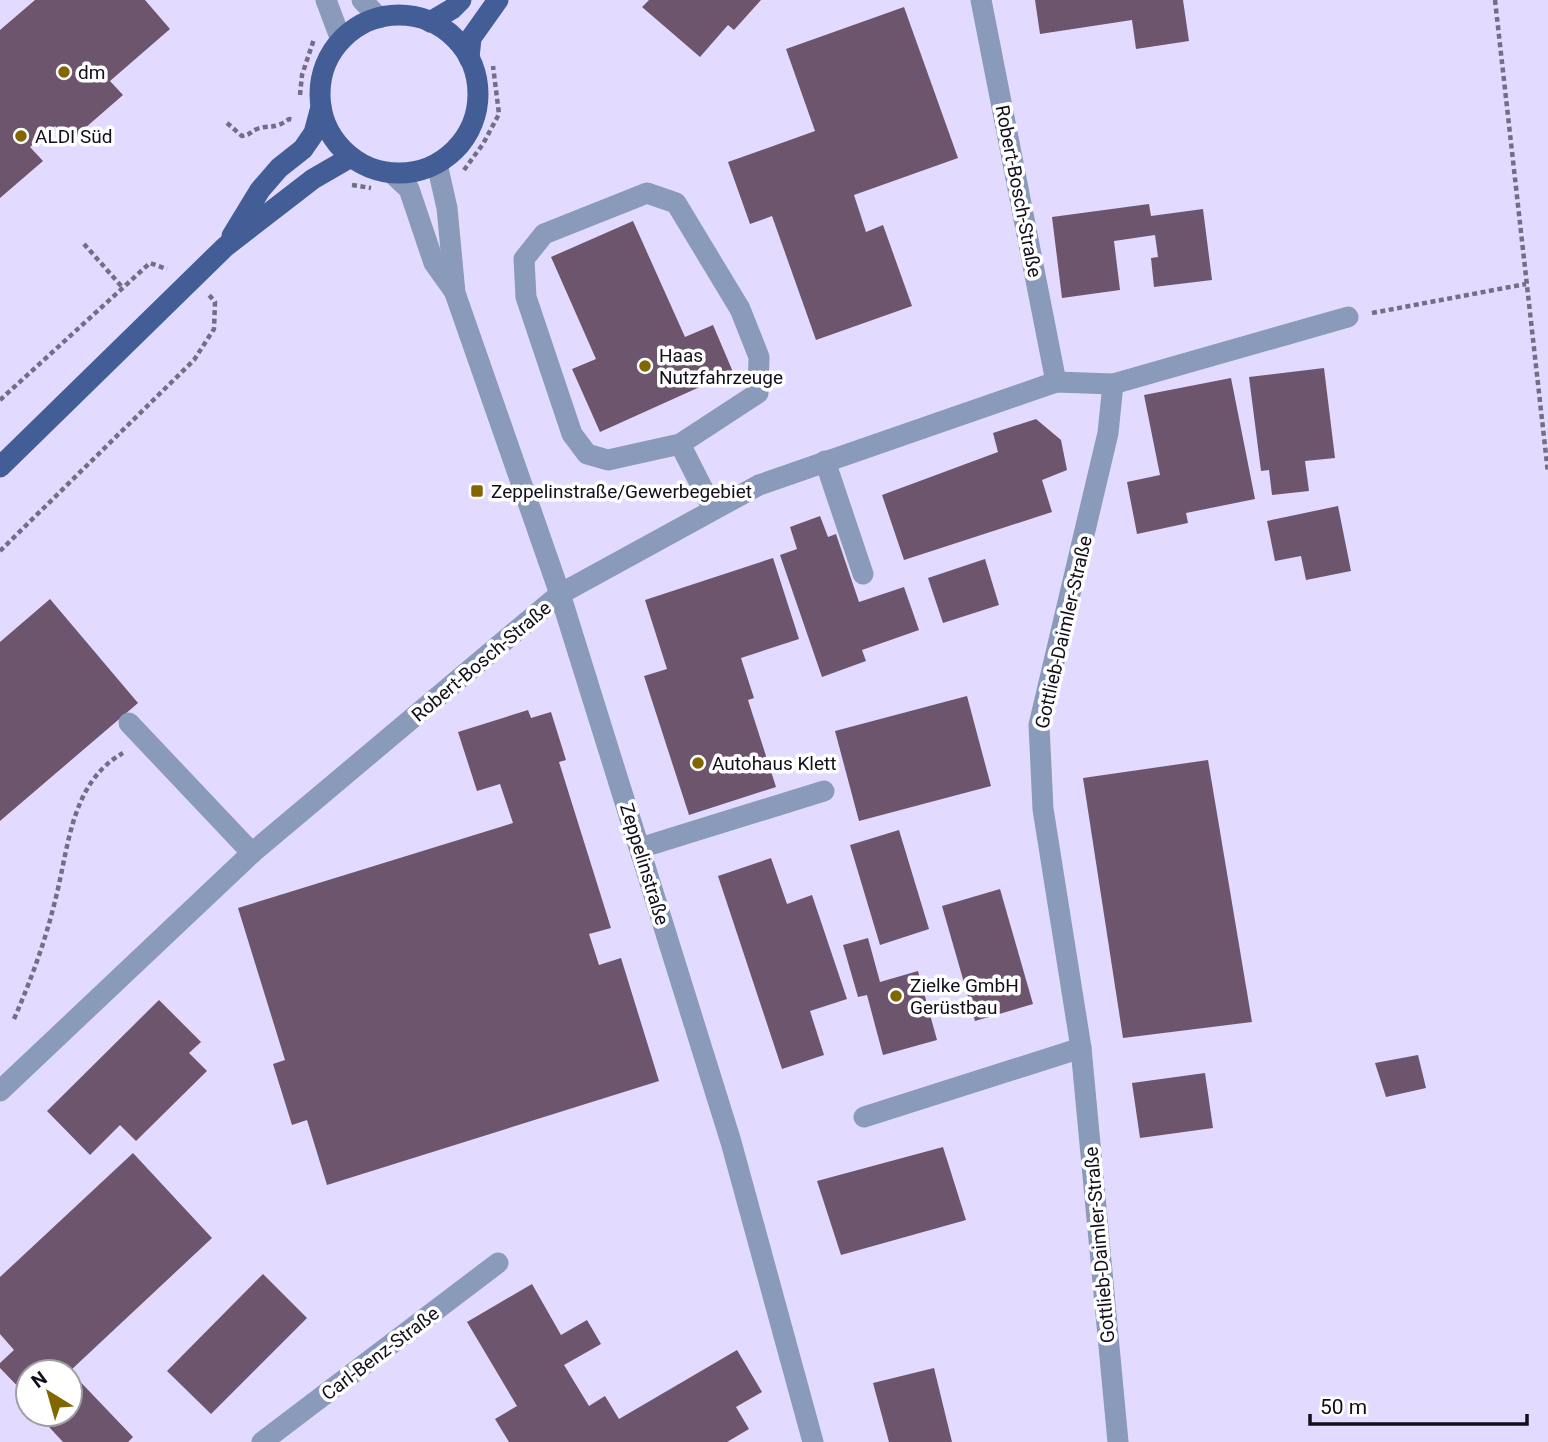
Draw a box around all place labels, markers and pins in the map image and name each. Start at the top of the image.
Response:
place label: dm [78,61,105,84]
marker: dm [56,64,72,80]
place label: ALDI Süd [35,125,112,148]
marker: ALDI Süd [13,128,29,144]
place label: Haas Nutzfahrzeuge [659,344,783,389]
marker: Haas Nutzfahrzeuge [637,358,653,374]
place label: Zeppelinstraße/Gewerbegebiet [491,480,752,503]
marker: Zeppelinstraße/Gewerbegebiet [469,483,485,499]
place label: Autohaus Klett [712,752,836,775]
marker: Autohaus Klett [690,755,706,771]
place label: Zielke GmbH Gerüstbau [910,974,1019,1019]
marker: Zielke GmbH Gerüstbau [888,988,904,1004]

